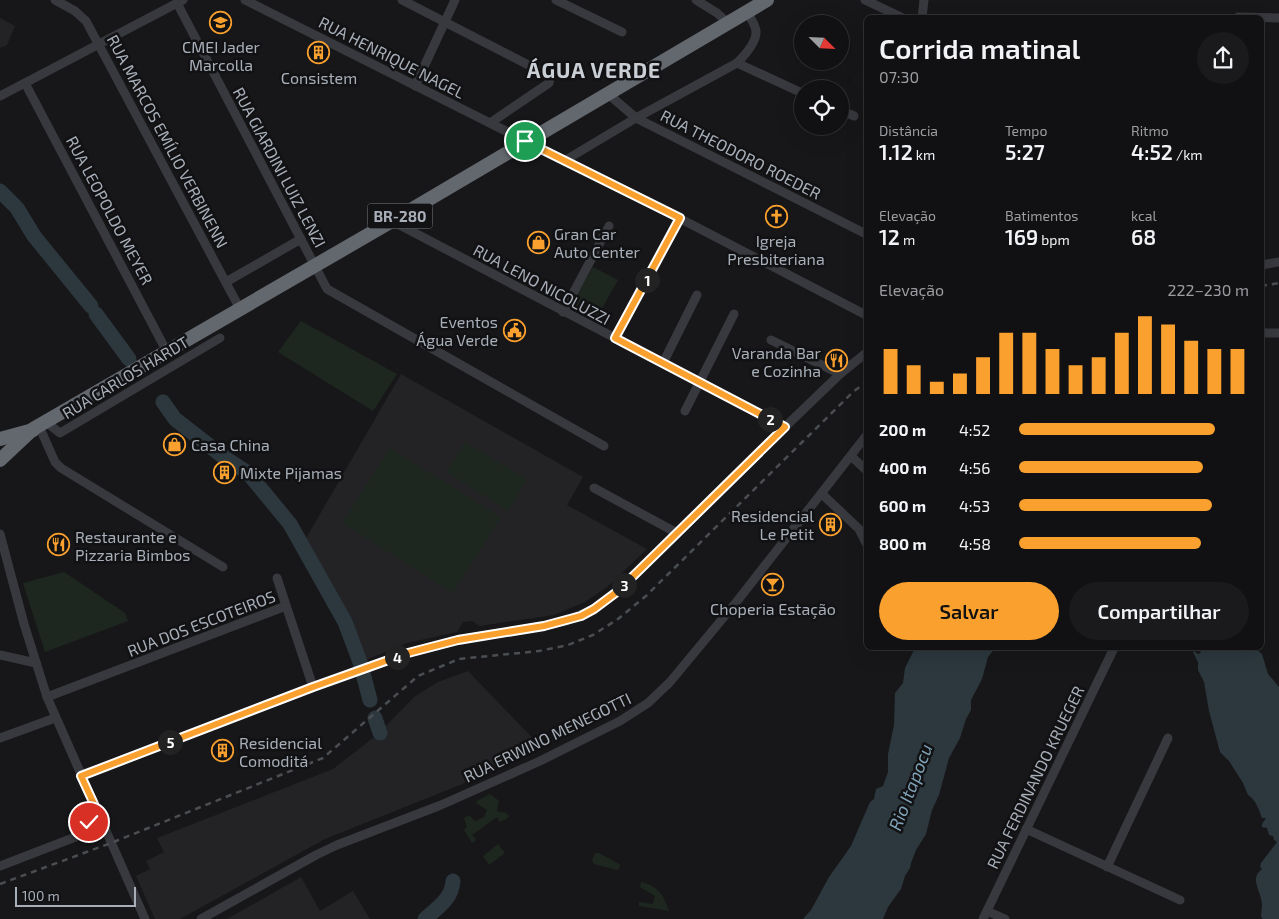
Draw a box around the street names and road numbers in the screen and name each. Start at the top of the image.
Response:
street label: RUA HENRIQUE NAGEL [316,12,468,103]
street label: RUA MARCOS EMÍLIO VERBINENN [104,31,232,251]
street label: RUA GIARDINI LUIZ LENZI [230,84,330,250]
street label: RUA THEODORO ROEDER [658,105,824,203]
street label: RUA LEOPOLDO MEYER [63,132,157,288]
road number: BR-280 [368,204,432,228]
street label: RUA LENO NICOLUZZI [470,240,614,328]
street label: RUA CARLOS HARDT [58,332,192,422]
street label: RUA DOS ESCOTEIROS [124,586,278,660]
street label: RUA FERDINANDO KRUEGER [982,682,1088,872]
street label: RUA ERWINO MENEGOTTI [460,688,634,786]

